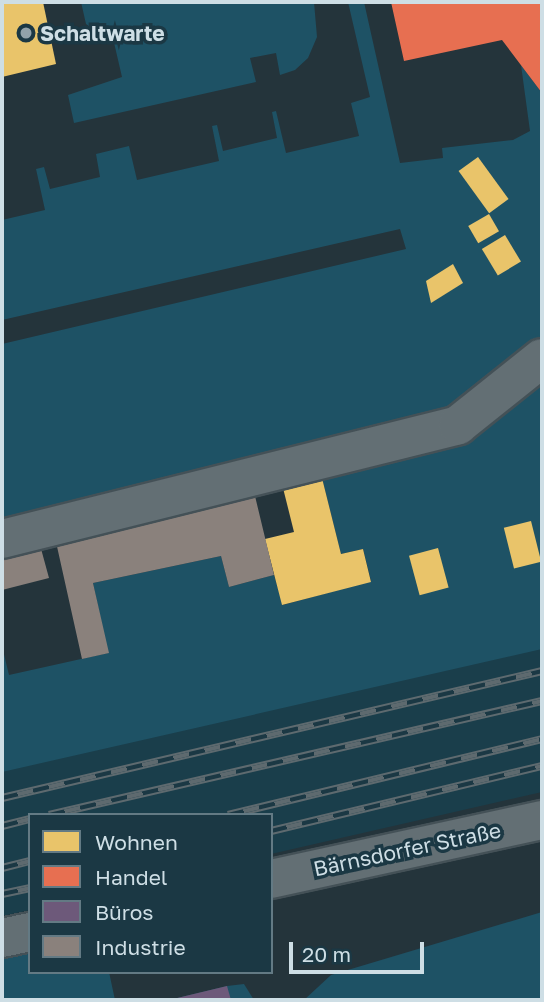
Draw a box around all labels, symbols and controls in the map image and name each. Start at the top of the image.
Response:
place label: Schaltwarte [40,20,165,46]
marker: Schaltwarte [18,25,34,41]
legend [28,813,273,974]
street label: Bärnsdorfer Straße [311,817,503,881]
text: Wohnen [95,829,178,855]
text: Handel [95,864,168,890]
text: Büros [95,899,154,925]
scale bar [292,928,427,972]
text: Industrie [95,934,186,960]
text: 20 m [302,941,351,967]

